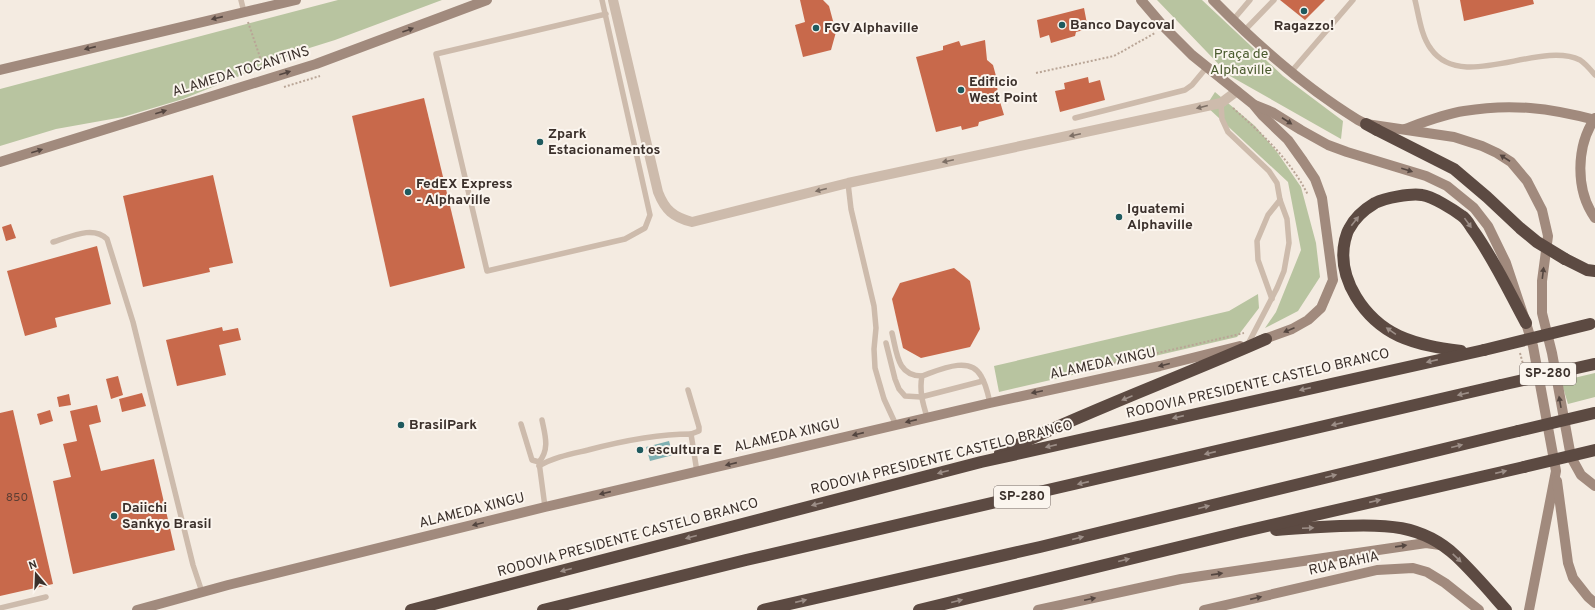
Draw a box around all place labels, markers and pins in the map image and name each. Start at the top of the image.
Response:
marker: Ragazzo! [1299,6,1309,16]
place label: Banco Daycoval [1070,17,1175,34]
place label: Ragazzo! [1274,18,1334,35]
place label: FGV Alphaville [824,20,919,37]
marker: Banco Daycoval [1057,20,1067,30]
marker: FGV Alphaville [811,23,821,33]
place label: Edificio West Point [969,74,1038,107]
marker: Edificio West Point [956,85,966,95]
place label: Zpark Estacionamentos [548,126,660,159]
marker: Zpark Estacionamentos [535,137,545,147]
place label: FedEX Express - Alphaville [416,176,513,209]
marker: FedEX Express - Alphaville [403,187,413,197]
place label: Iguatemi Alphaville [1127,201,1193,234]
marker: Iguatemi Alphaville [1114,212,1124,222]
place label: BrasilPark [409,417,477,434]
marker: BrasilPark [396,420,406,430]
place label: escultura E [648,442,722,459]
marker: escultura E [635,445,645,455]
place label: Daiichi Sankyo Brasil [122,500,212,533]
marker: Daiichi Sankyo Brasil [109,511,119,521]

